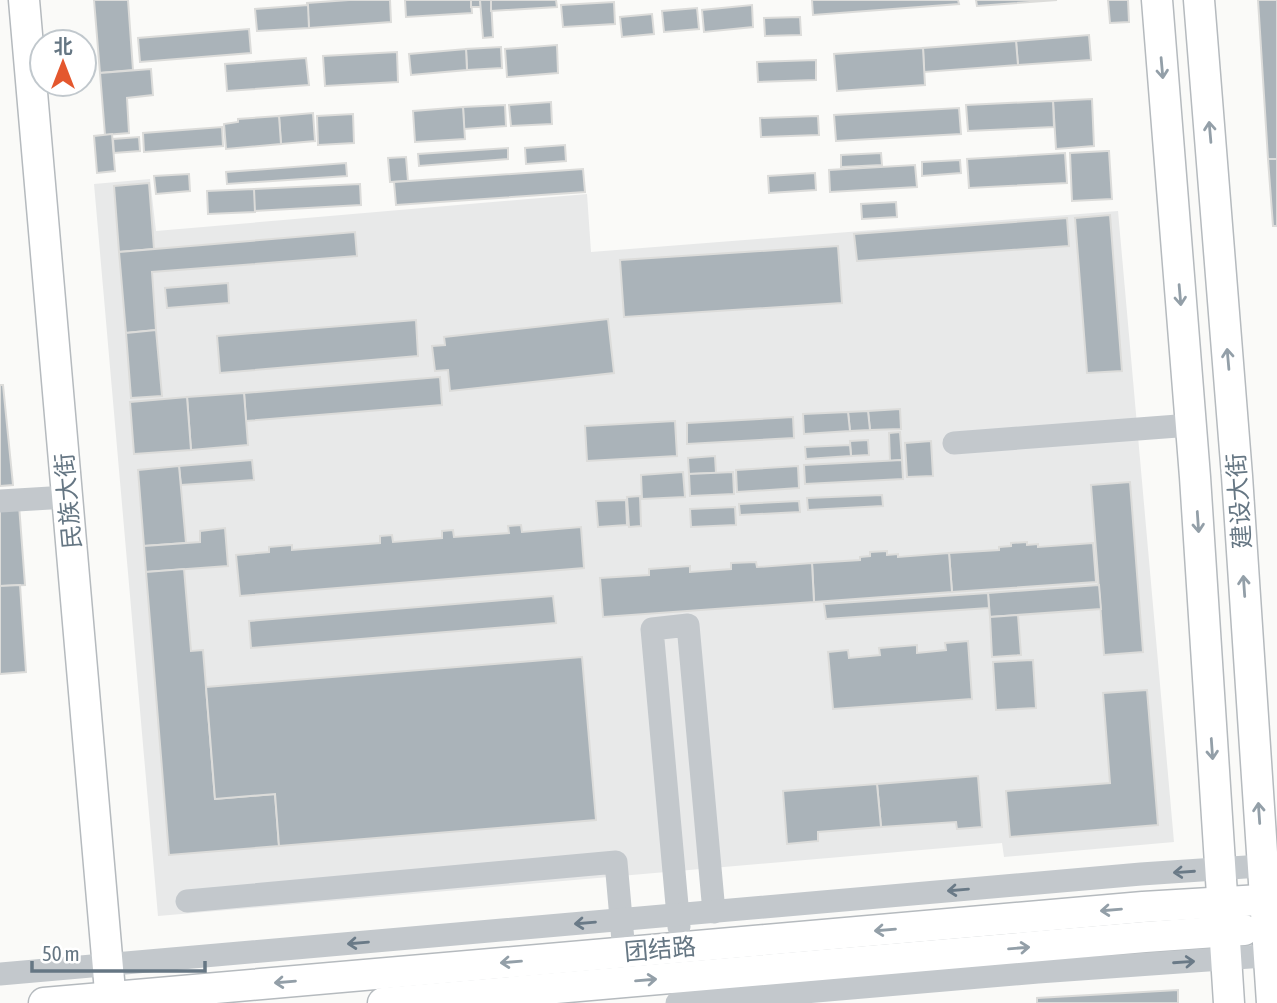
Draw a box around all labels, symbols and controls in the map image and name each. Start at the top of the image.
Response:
north arrow [28,28,98,98]
text: 北 [53,35,73,57]
one-way arrow [1156,56,1169,79]
one-way arrow [1203,121,1216,144]
one-way arrow [1174,283,1187,306]
one-way arrow [1221,348,1234,371]
street label: 民族大街 [50,452,86,550]
street label: 建设大街 [1222,452,1256,550]
one-way arrow [1192,510,1205,532]
one-way arrow [1238,574,1251,597]
one-way arrow [1206,737,1219,760]
one-way arrow [1253,801,1266,824]
one-way arrow [1173,865,1196,878]
one-way arrow [947,884,970,897]
one-way arrow [1100,904,1123,917]
one-way arrow [574,917,596,930]
one-way arrow [874,924,896,937]
scale bar [32,930,205,974]
street label: 团结路 [623,932,697,966]
one-way arrow [347,937,370,950]
text: 50 m [42,941,80,965]
one-way arrow [1008,941,1030,954]
one-way arrow [1173,955,1195,968]
one-way arrow [501,956,523,969]
one-way arrow [635,973,657,986]
one-way arrow [274,976,297,989]

